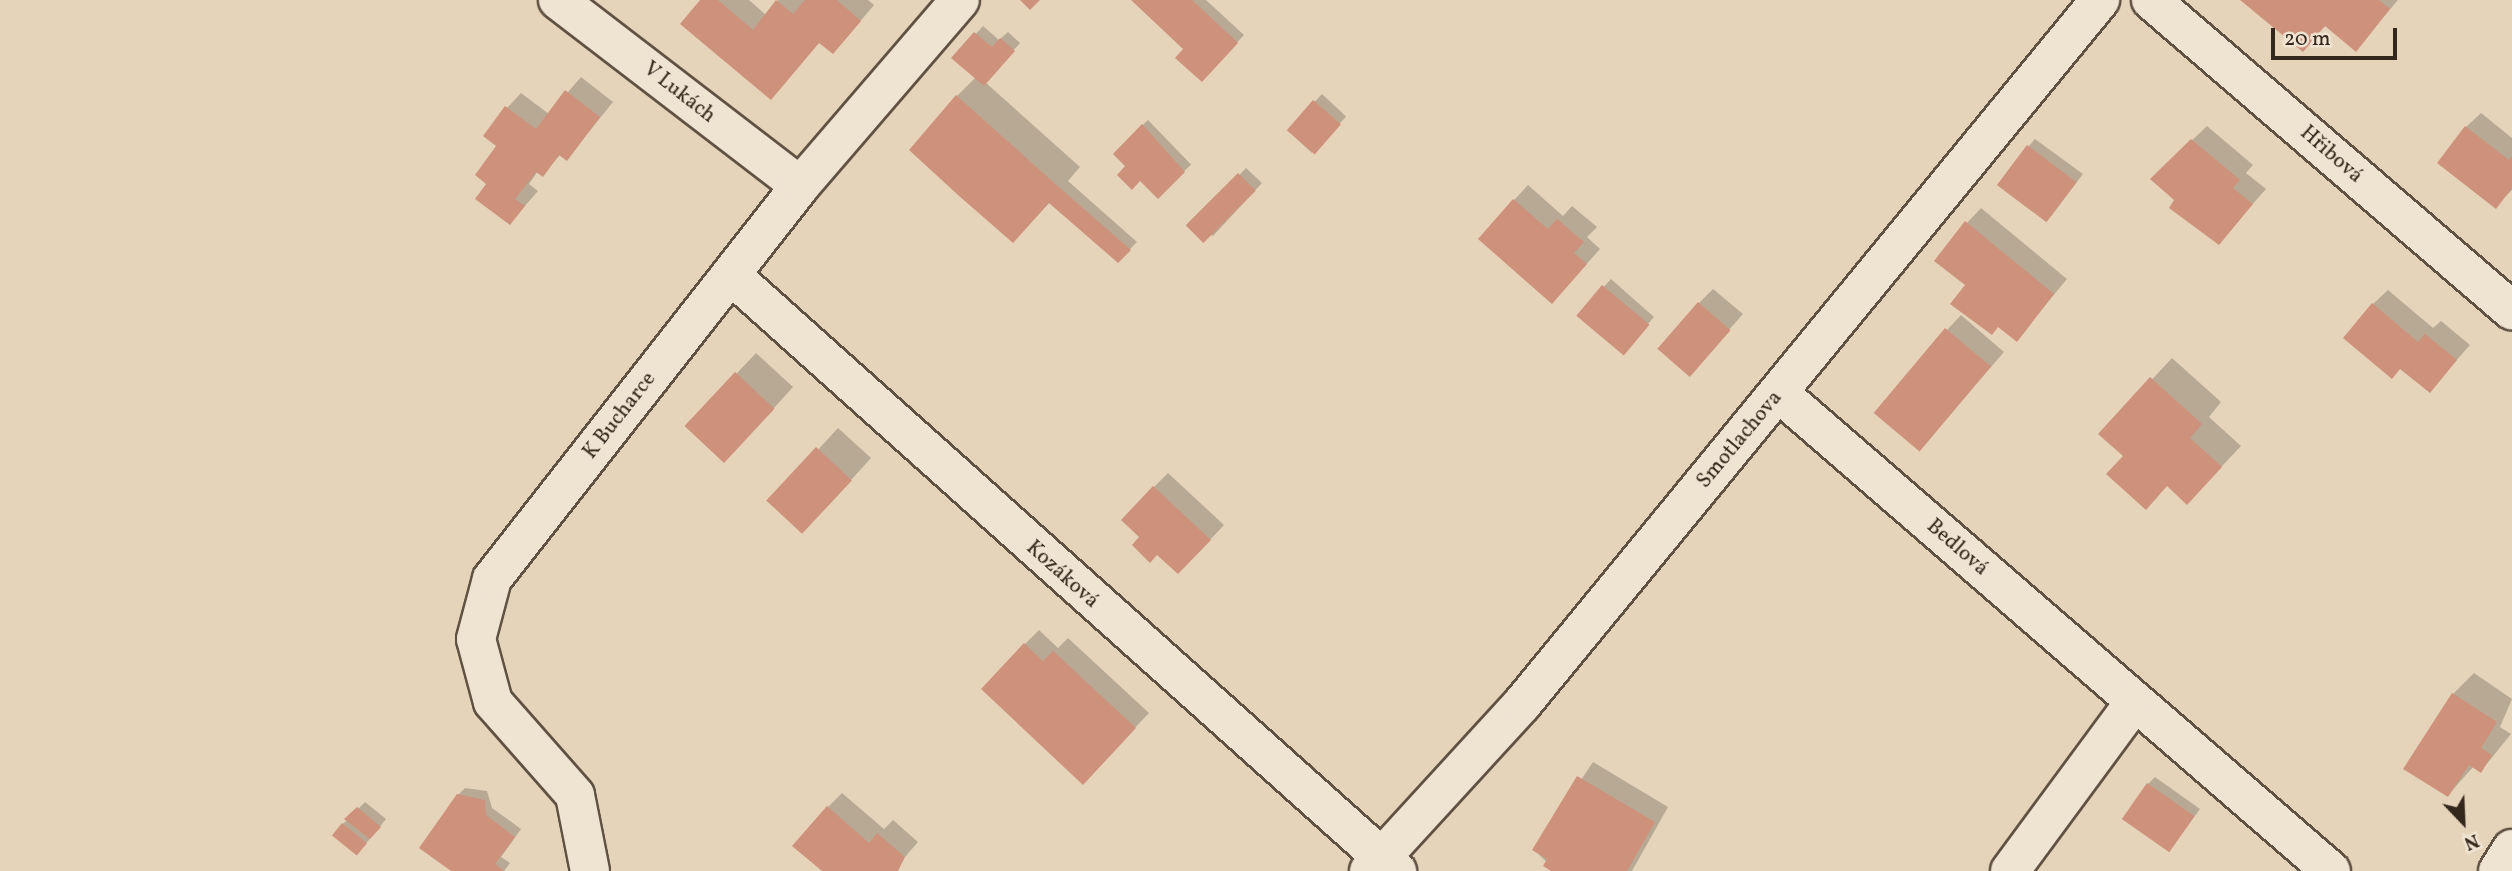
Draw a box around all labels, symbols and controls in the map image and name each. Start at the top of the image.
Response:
scale bar [2274,14,2400,58]
text: 20 m [2284,25,2330,54]
street label: V Lukách [638,57,720,129]
street label: Hřibová [2294,121,2368,189]
street label: K Bucharce [578,368,662,464]
street label: Smotlachova [1692,386,1788,494]
street label: Bedlová [1921,514,1993,582]
street label: Kozáková [1020,536,1104,614]
north arrow [2428,787,2498,857]
text: N [2460,827,2483,856]

